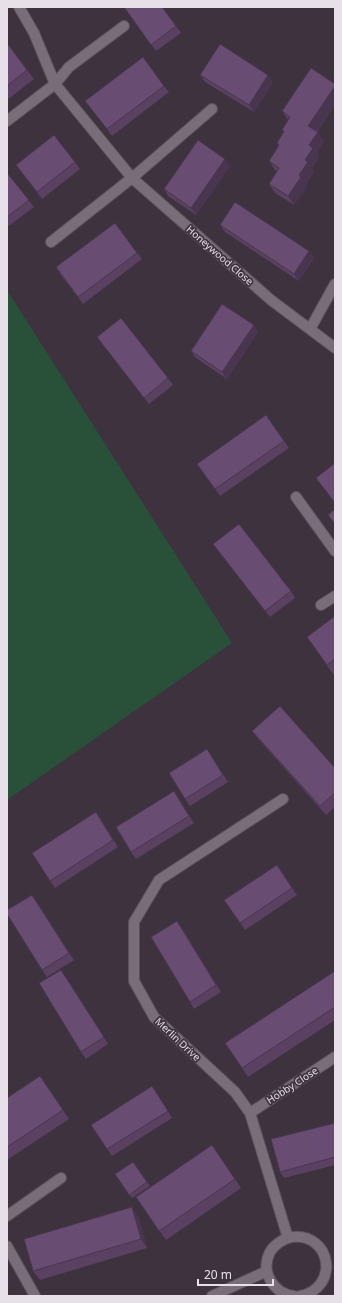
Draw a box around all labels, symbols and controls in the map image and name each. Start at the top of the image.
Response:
street label: Honeywood Close [184,222,257,288]
street label: Merlin Drive [152,1014,204,1064]
street label: Hobby Close [264,1063,321,1107]
scale bar [198,1261,273,1287]
text: 20 m [204,1266,232,1283]

